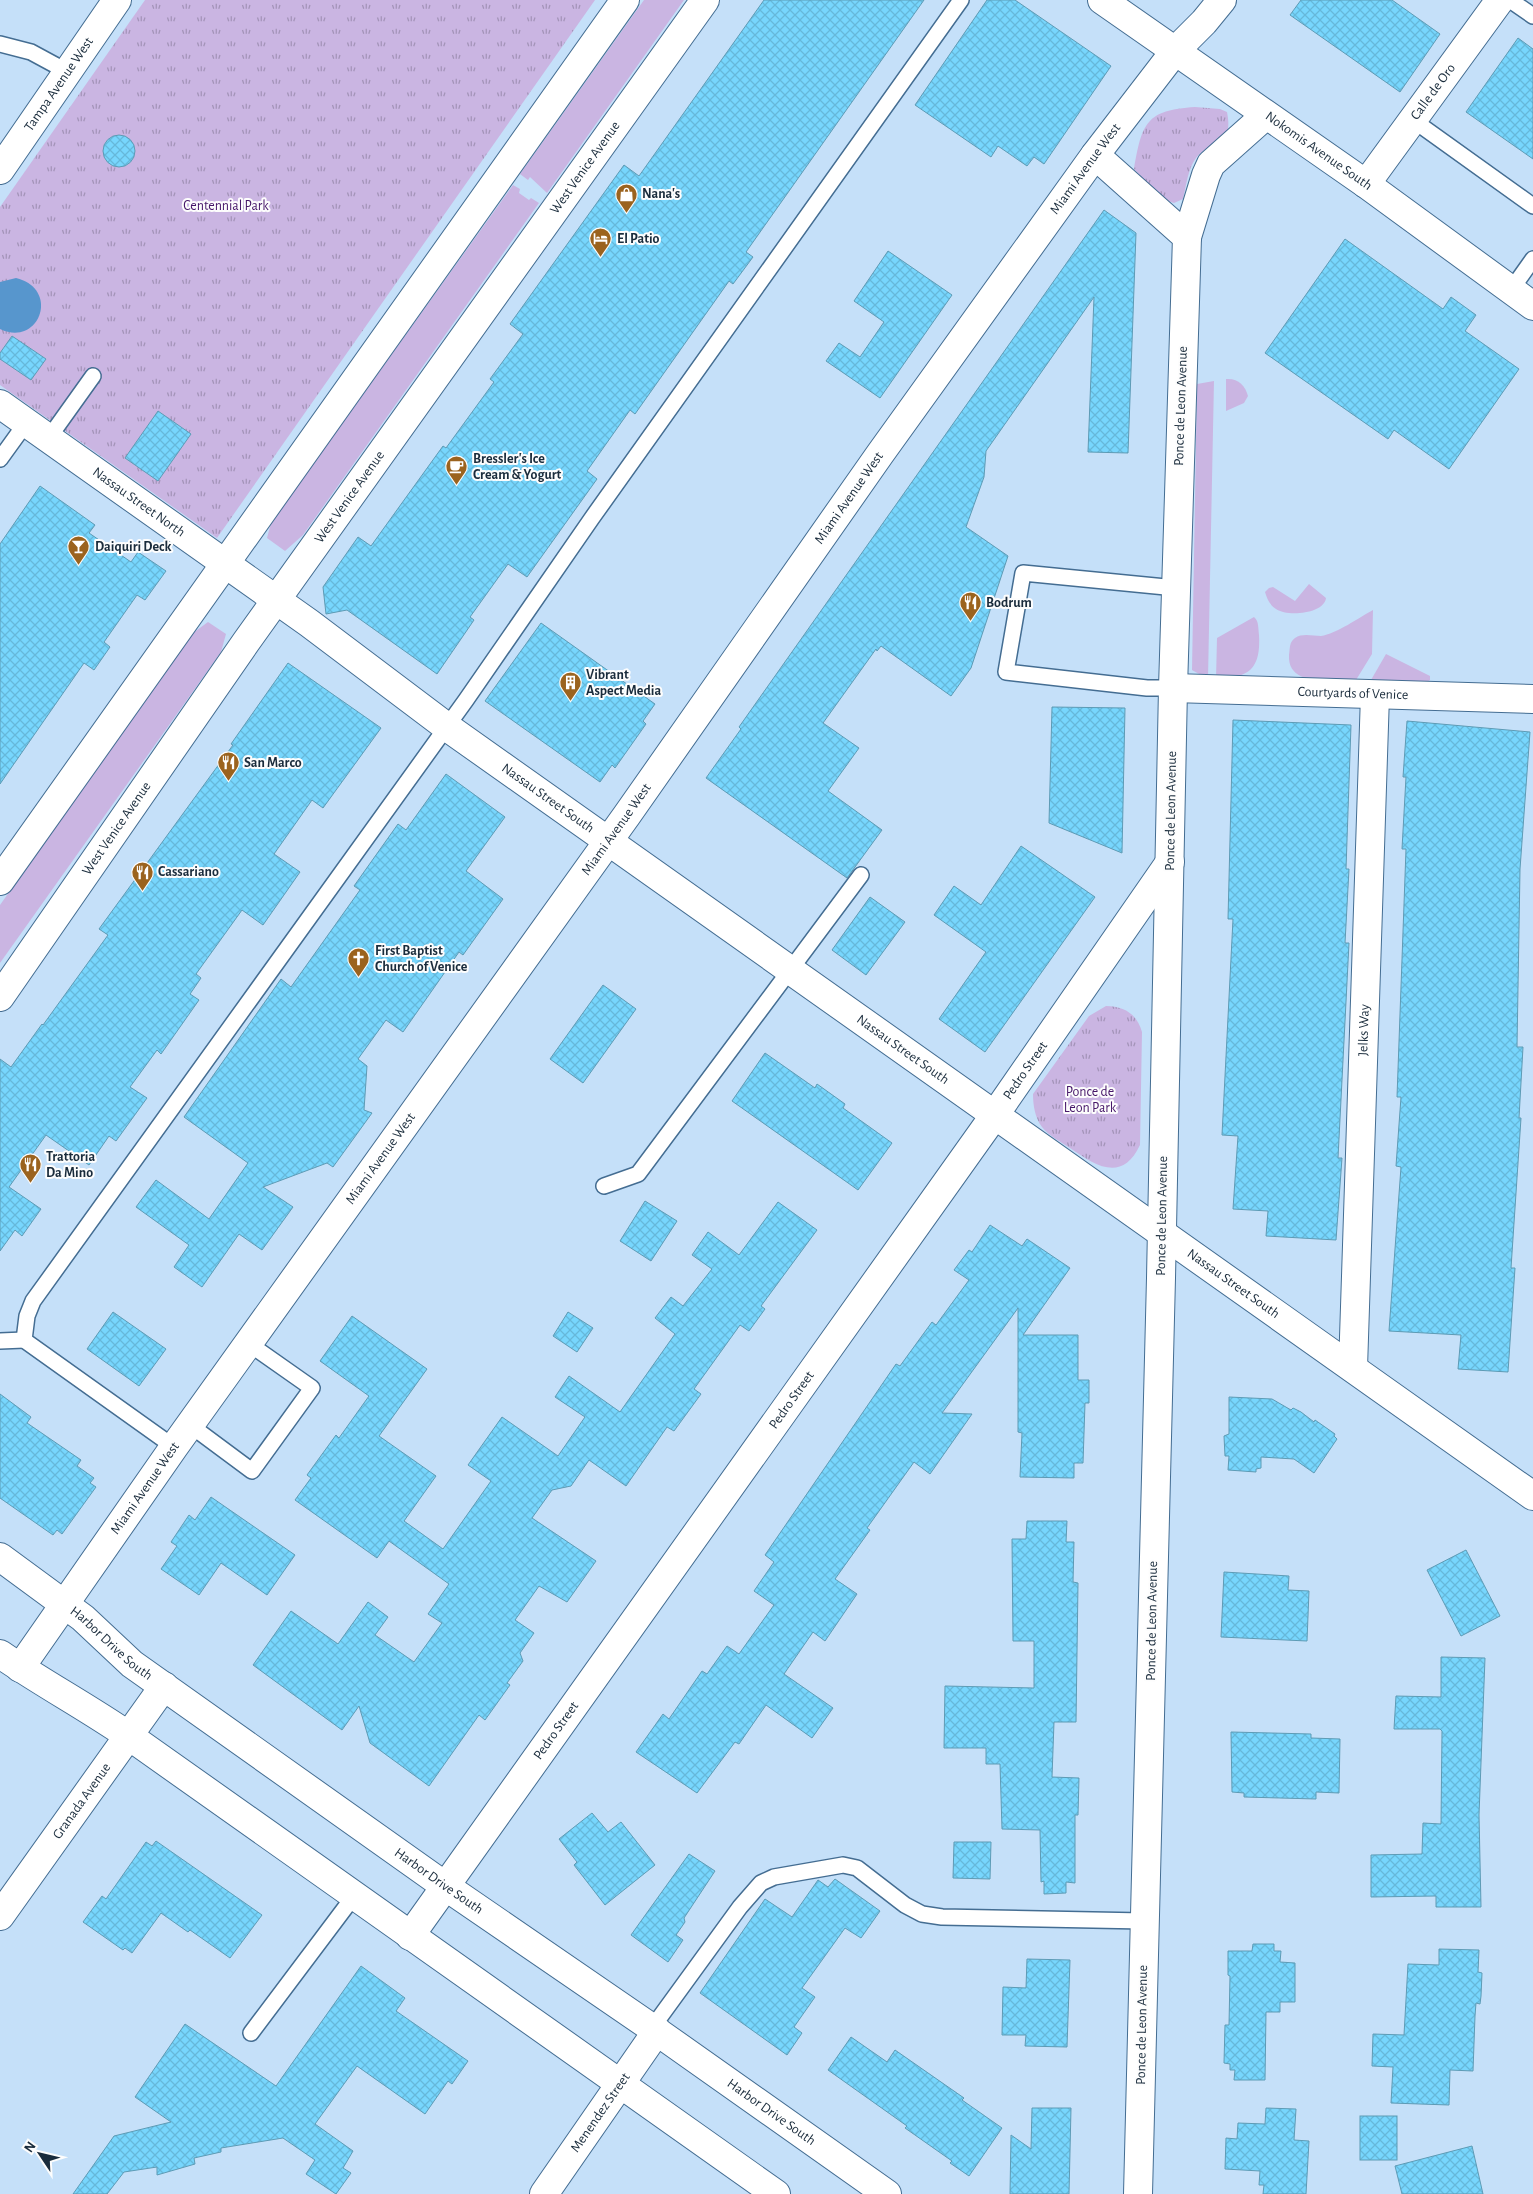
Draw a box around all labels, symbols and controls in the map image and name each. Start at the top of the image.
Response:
street label: Tampa Avenue West [22,34,96,134]
street label: Calle de Oro [1408,61,1458,123]
street label: Nokomis Avenue South [1263,109,1375,193]
street label: West Venice Avenue [548,119,623,216]
street label: Miami Avenue West [1048,121,1124,217]
shop icon: Nana's [614,182,638,213]
place label: Nana's [642,187,680,201]
park label: Centennial Park [183,199,269,213]
hotel icon: El Patio [589,227,613,258]
place label: El Patio [617,232,660,246]
street label: Ponce de Leon Avenue [1172,346,1190,466]
street label: West Venice Avenue [312,448,387,546]
street label: Miami Avenue West [812,449,886,547]
place label: Bressler's Ice Cream & Yogurt [473,452,562,482]
cafe icon: Bressler's Ice Cream & Yogurt [445,455,469,486]
street label: Nassau Street North [90,465,187,540]
bar icon: Daiquiri Deck [67,535,91,566]
place label: Daiquiri Deck [95,540,171,554]
restaurant icon: Bodrum [958,591,982,622]
place label: Bodrum [986,596,1032,610]
place label: Vibrant Aspect Media [586,668,661,698]
building icon: Vibrant Aspect Media [558,671,582,702]
street label: Courtyards of Venice [1297,685,1408,702]
restaurant icon: San Marco [216,751,240,782]
street label: Ponce de Leon Avenue [1163,751,1179,871]
place label: San Marco [244,756,302,770]
street label: Nassau Street South [499,761,596,836]
street label: West Venice Avenue [80,779,154,878]
street label: Miami Avenue West [579,781,654,878]
restaurant icon: Cassariano [130,860,154,891]
place label: Cassariano [158,865,219,879]
place label: First Baptist Church of Venice [375,944,468,974]
church icon: First Baptist Church of Venice [347,947,371,978]
street label: Jelks Way [1356,1004,1372,1056]
street label: Nassau Street South [854,1012,951,1087]
street label: Pedro Street [1001,1039,1051,1102]
park label: Ponce de Leon Park [1064,1085,1117,1115]
street label: Miami Avenue West [343,1110,418,1207]
place label: Trattoria Da Mino [46,1150,95,1180]
restaurant icon: Trattoria Da Mino [18,1153,42,1184]
street label: Ponce de Leon Avenue [1154,1156,1170,1276]
street label: Nassau Street South [1185,1246,1282,1321]
street label: Pedro Street [767,1368,817,1431]
street label: Miami Avenue West [108,1439,182,1537]
street label: Ponce de Leon Avenue [1144,1561,1160,1681]
street label: Harbor Drive South [67,1604,155,1683]
street label: Pedro Street [531,1699,582,1762]
street label: Granada Avenue [50,1761,114,1842]
street label: Harbor Drive South [392,1845,485,1917]
street label: Ponce de Leon Avenue [1134,1965,1150,2085]
street label: Menendez Street [568,2070,633,2155]
street label: Harbor Drive South [725,2076,818,2148]
north arrow [15,2129,65,2179]
text: N [22,2139,39,2155]

